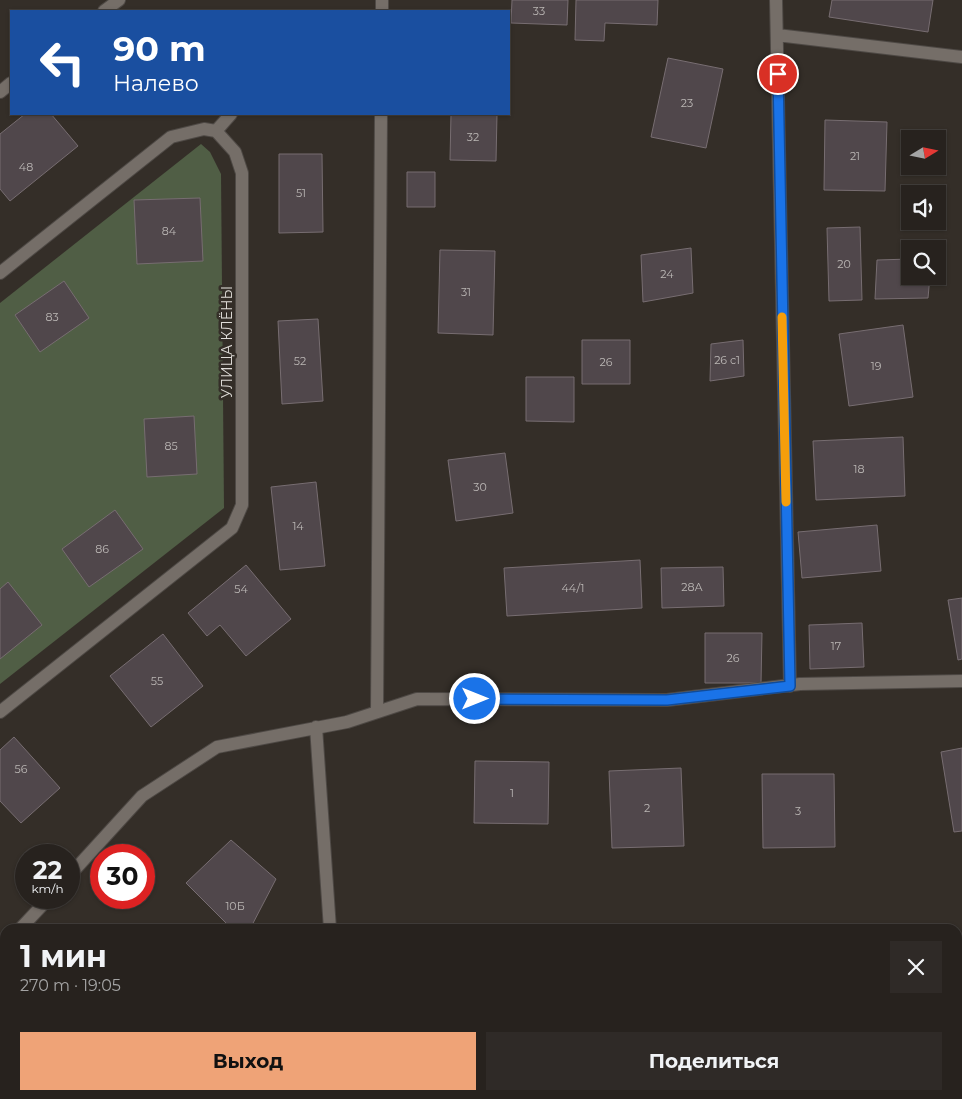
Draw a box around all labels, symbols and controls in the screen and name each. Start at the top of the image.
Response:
house number: 33 [533,4,545,18]
text: 90 m [113,27,206,70]
icon: left [30,30,95,95]
pin [757,53,799,95]
icon: arrive [764,60,792,88]
text: Налево [113,70,199,97]
house number: 23 [681,96,693,110]
house number: 32 [467,130,479,144]
north arrow [901,130,946,175]
map controls [901,130,946,285]
house number: 21 [850,149,860,163]
house number: 48 [19,160,33,174]
button: sound [901,185,946,230]
house number: 51 [296,186,306,200]
house number: 84 [162,224,177,238]
button: search [901,240,946,285]
house number: 20 [837,257,851,271]
house number: 24 [660,267,674,281]
house number: 31 [461,285,471,299]
street label: УЛИЦА КЛЁНЫ [218,286,236,398]
house number: 83 [45,310,59,324]
house number: 26 с1 [714,353,740,367]
house number: 52 [294,354,306,368]
house number: 26 [600,355,613,369]
house number: 19 [871,359,882,373]
house number: 85 [164,439,178,453]
house number: 18 [854,462,865,476]
house number: 30 [473,480,487,494]
house number: 14 [292,519,304,533]
house number: 86 [95,542,109,556]
house number: 28А [681,580,704,594]
house number: 44/1 [562,581,584,595]
house number: 54 [234,582,248,596]
house number: 17 [831,639,841,653]
house number: 26 [727,651,740,665]
position arrow [448,672,500,724]
house number: 55 [151,674,163,688]
house number: 56 [15,762,28,776]
house number: 1 [510,786,514,800]
house number: 2 [644,801,650,815]
house number: 3 [795,804,801,818]
speed limit sign: 30 [90,844,155,909]
text: 22 [33,855,62,885]
text: km/h [31,881,64,896]
house number: 10Б [225,899,245,913]
text: 1 мин [20,938,107,975]
button: close [890,941,942,993]
text: 270 m · 19:05 [20,976,121,995]
button: Выход [20,1032,476,1090]
button: Поделиться [486,1032,942,1090]

